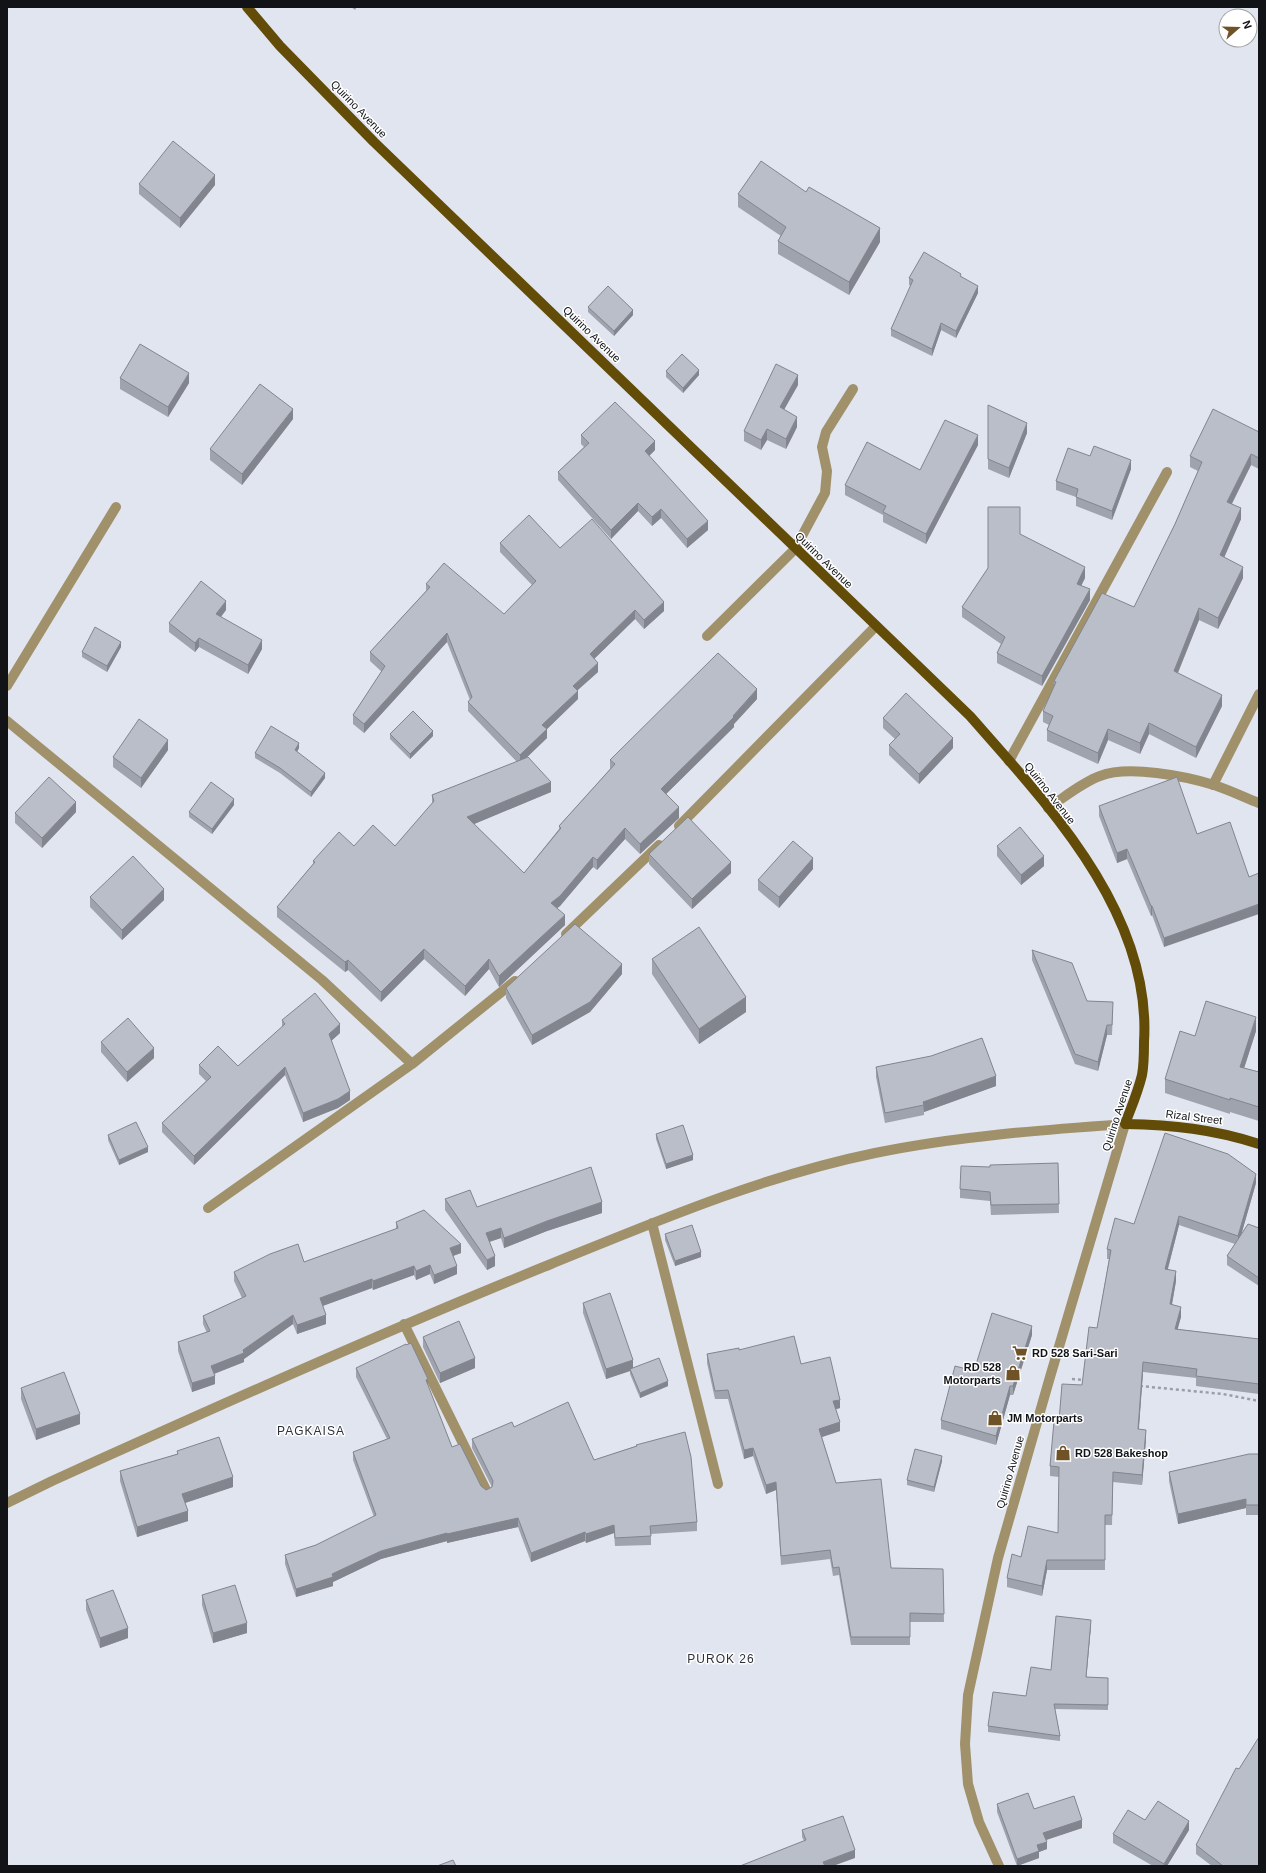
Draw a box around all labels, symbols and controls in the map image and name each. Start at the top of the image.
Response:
north arrow [1218,8,1258,48]
text: N [1240,19,1254,30]
street label: Quirino Avenue [329,78,389,140]
street label: Quirino Avenue [561,304,623,364]
street label: Quirino Avenue [793,530,855,590]
street label: Quirino Avenue [1022,760,1078,826]
street label: Quirino Avenue [1100,1077,1134,1153]
street label: Rizal Street [1165,1108,1223,1126]
supermarket icon: RD 528 Sari-Sari [1011,1344,1029,1362]
place label: RD 528 Sari-Sari [1032,1347,1118,1359]
place label: RD 528 Motorparts [944,1361,1001,1386]
shop icon: RD 528 Motorparts [1004,1364,1022,1382]
shop icon: JM Motorparts [986,1409,1004,1427]
place label: JM Motorparts [1007,1412,1083,1424]
district label: PAGKAISA [277,1424,345,1438]
street label: Quirino Avenue [994,1434,1026,1510]
shop icon: RD 528 Bakeshop [1054,1444,1072,1462]
place label: RD 528 Bakeshop [1075,1447,1168,1459]
district label: PUROK 26 [687,1652,755,1666]

